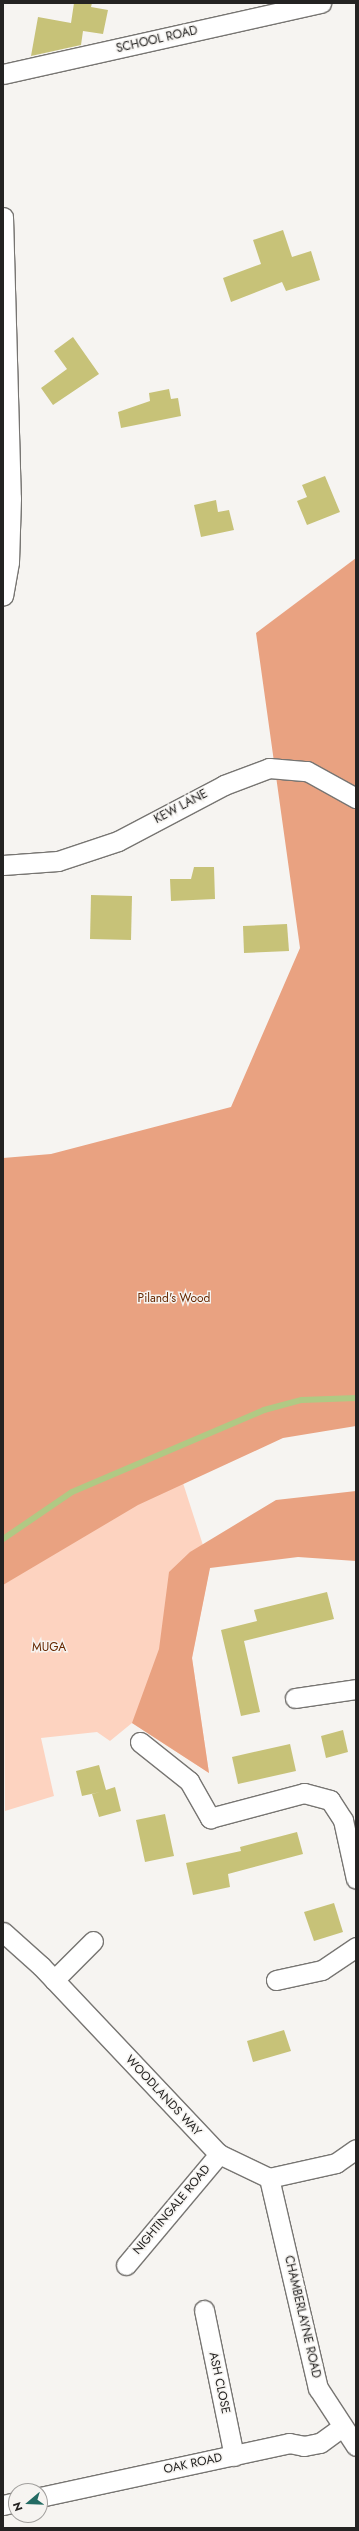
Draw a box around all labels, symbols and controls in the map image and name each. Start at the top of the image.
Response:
street label: SCHOOL ROAD [115,24,199,56]
street label: KEW LANE [152,787,210,827]
park label: Piland's Wood [138,1292,210,1306]
park label: MUGA [32,1641,66,1655]
street label: WOODLANDS WAY [122,2053,204,2139]
street label: NIGHTINGALE ROAD [130,2162,214,2258]
street label: CHAMBERLAYNE ROAD [281,2254,323,2380]
street label: ASH CLOSE [205,2351,233,2415]
street label: OAK ROAD [162,2451,224,2477]
north arrow [8,2483,48,2523]
text: N [9,2500,27,2513]

